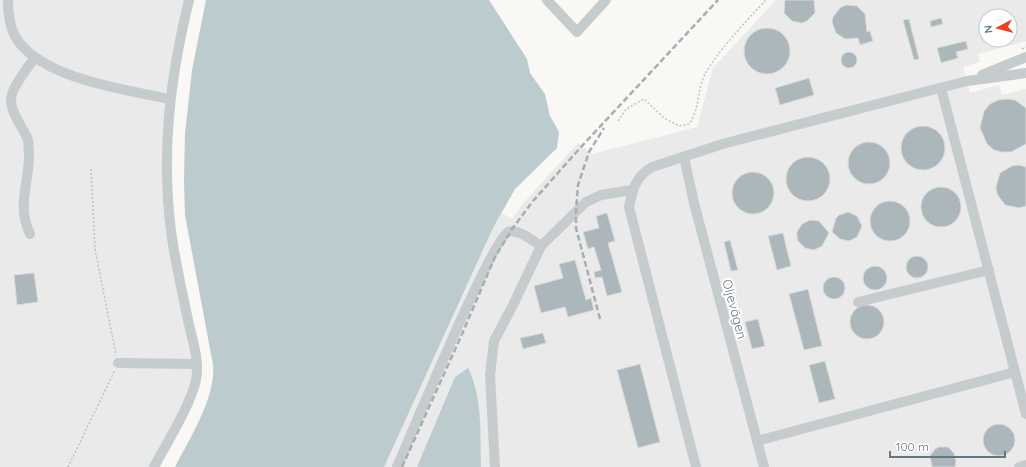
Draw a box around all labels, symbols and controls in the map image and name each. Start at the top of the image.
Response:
north arrow [978,8,1018,48]
text: N [981,24,996,34]
street label: Oljevägen [719,277,751,341]
scale bar [890,433,1005,459]
text: 100 m [896,439,929,454]

